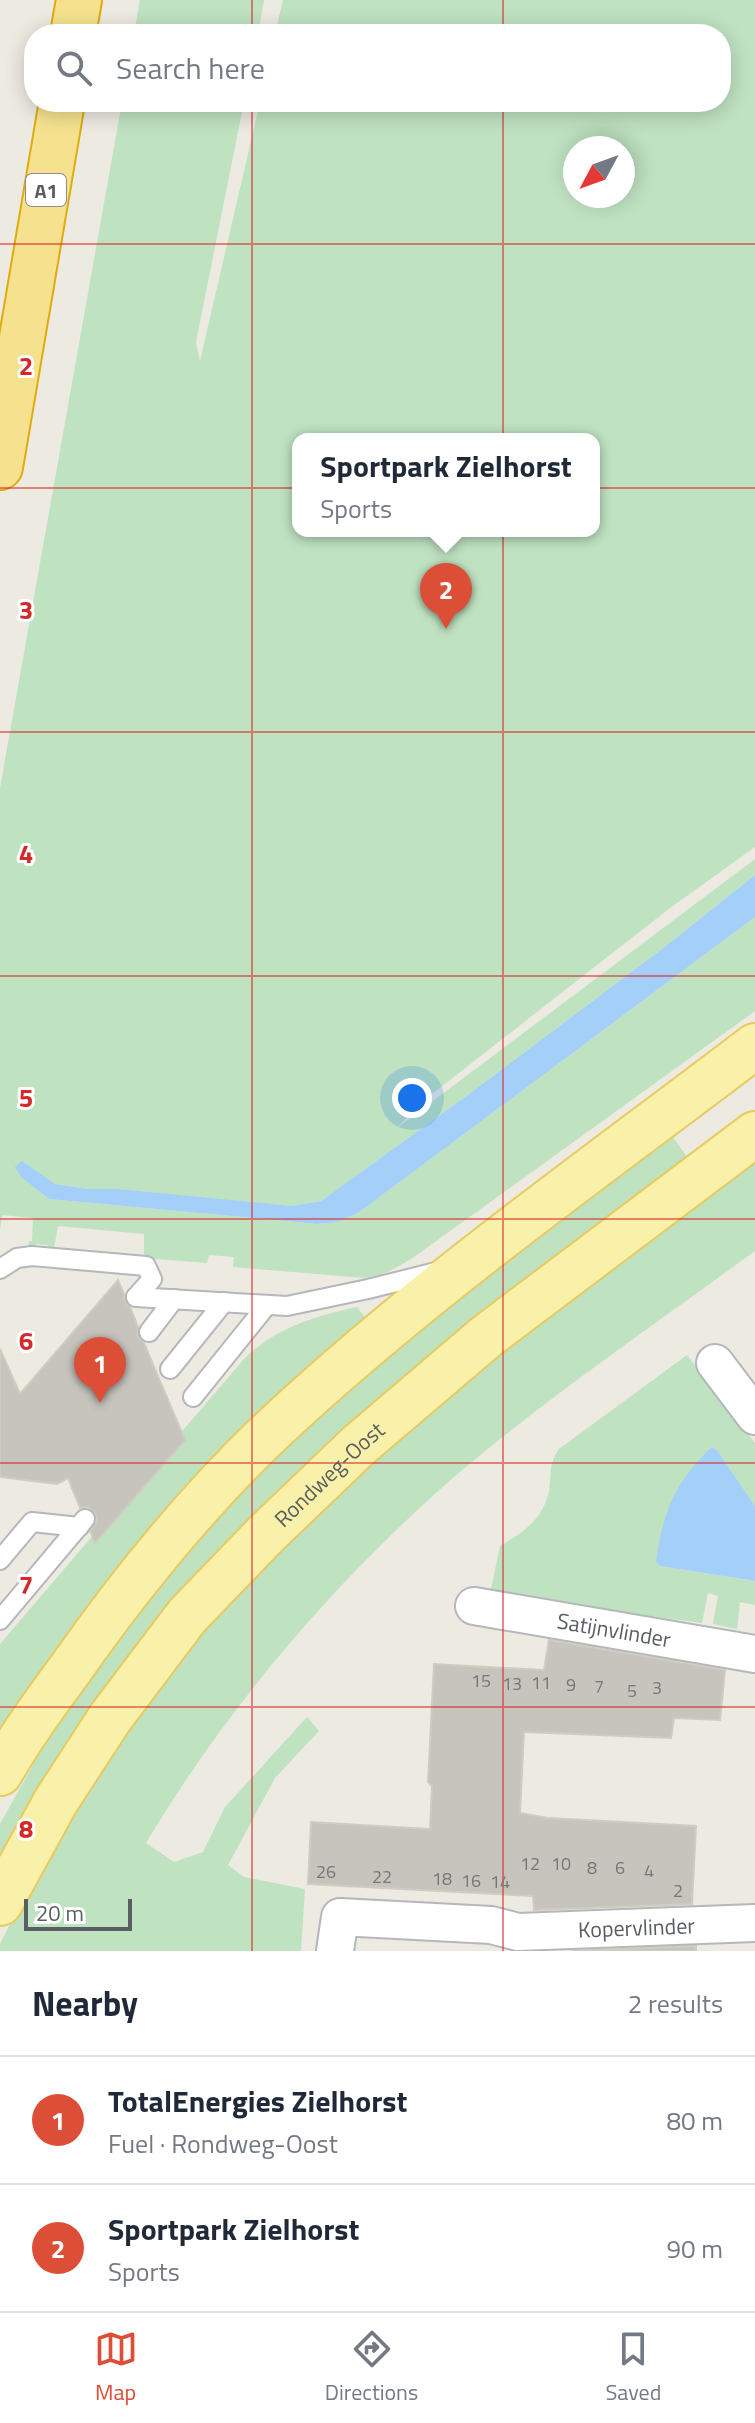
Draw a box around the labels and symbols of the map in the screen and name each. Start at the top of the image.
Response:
north arrow [563,136,635,208]
road number: A1 [26,174,66,206]
text: 2 [19,346,33,385]
pin: 2 [420,563,472,629]
text: 3 [19,590,33,629]
text: 4 [19,834,33,873]
text: 5 [19,1078,33,1117]
your location [392,1078,432,1118]
text: 6 [19,1321,33,1360]
pin: 1 [74,1337,126,1403]
street label: Rondweg-Oost [266,1413,392,1535]
text: 7 [19,1565,33,1604]
street label: Satijnvlinder [555,1603,674,1656]
house number: 15 [471,1667,491,1694]
house number: 11 [531,1669,551,1696]
house number: 13 [502,1670,522,1697]
house number: 9 [566,1671,576,1698]
house number: 7 [594,1673,604,1700]
house number: 3 [652,1674,662,1701]
house number: 5 [627,1677,637,1704]
text: 8 [19,1809,33,1848]
house number: 12 [520,1850,540,1877]
house number: 10 [551,1850,571,1877]
house number: 8 [587,1854,597,1881]
house number: 6 [615,1854,625,1881]
house number: 4 [644,1857,654,1884]
house number: 26 [316,1858,336,1885]
house number: 22 [372,1863,392,1890]
house number: 18 [432,1865,452,1892]
house number: 16 [461,1867,481,1894]
house number: 14 [490,1868,510,1895]
house number: 2 [673,1877,683,1904]
scale bar [24,1895,132,1931]
street label: Kopervlinder [577,1908,696,1947]

